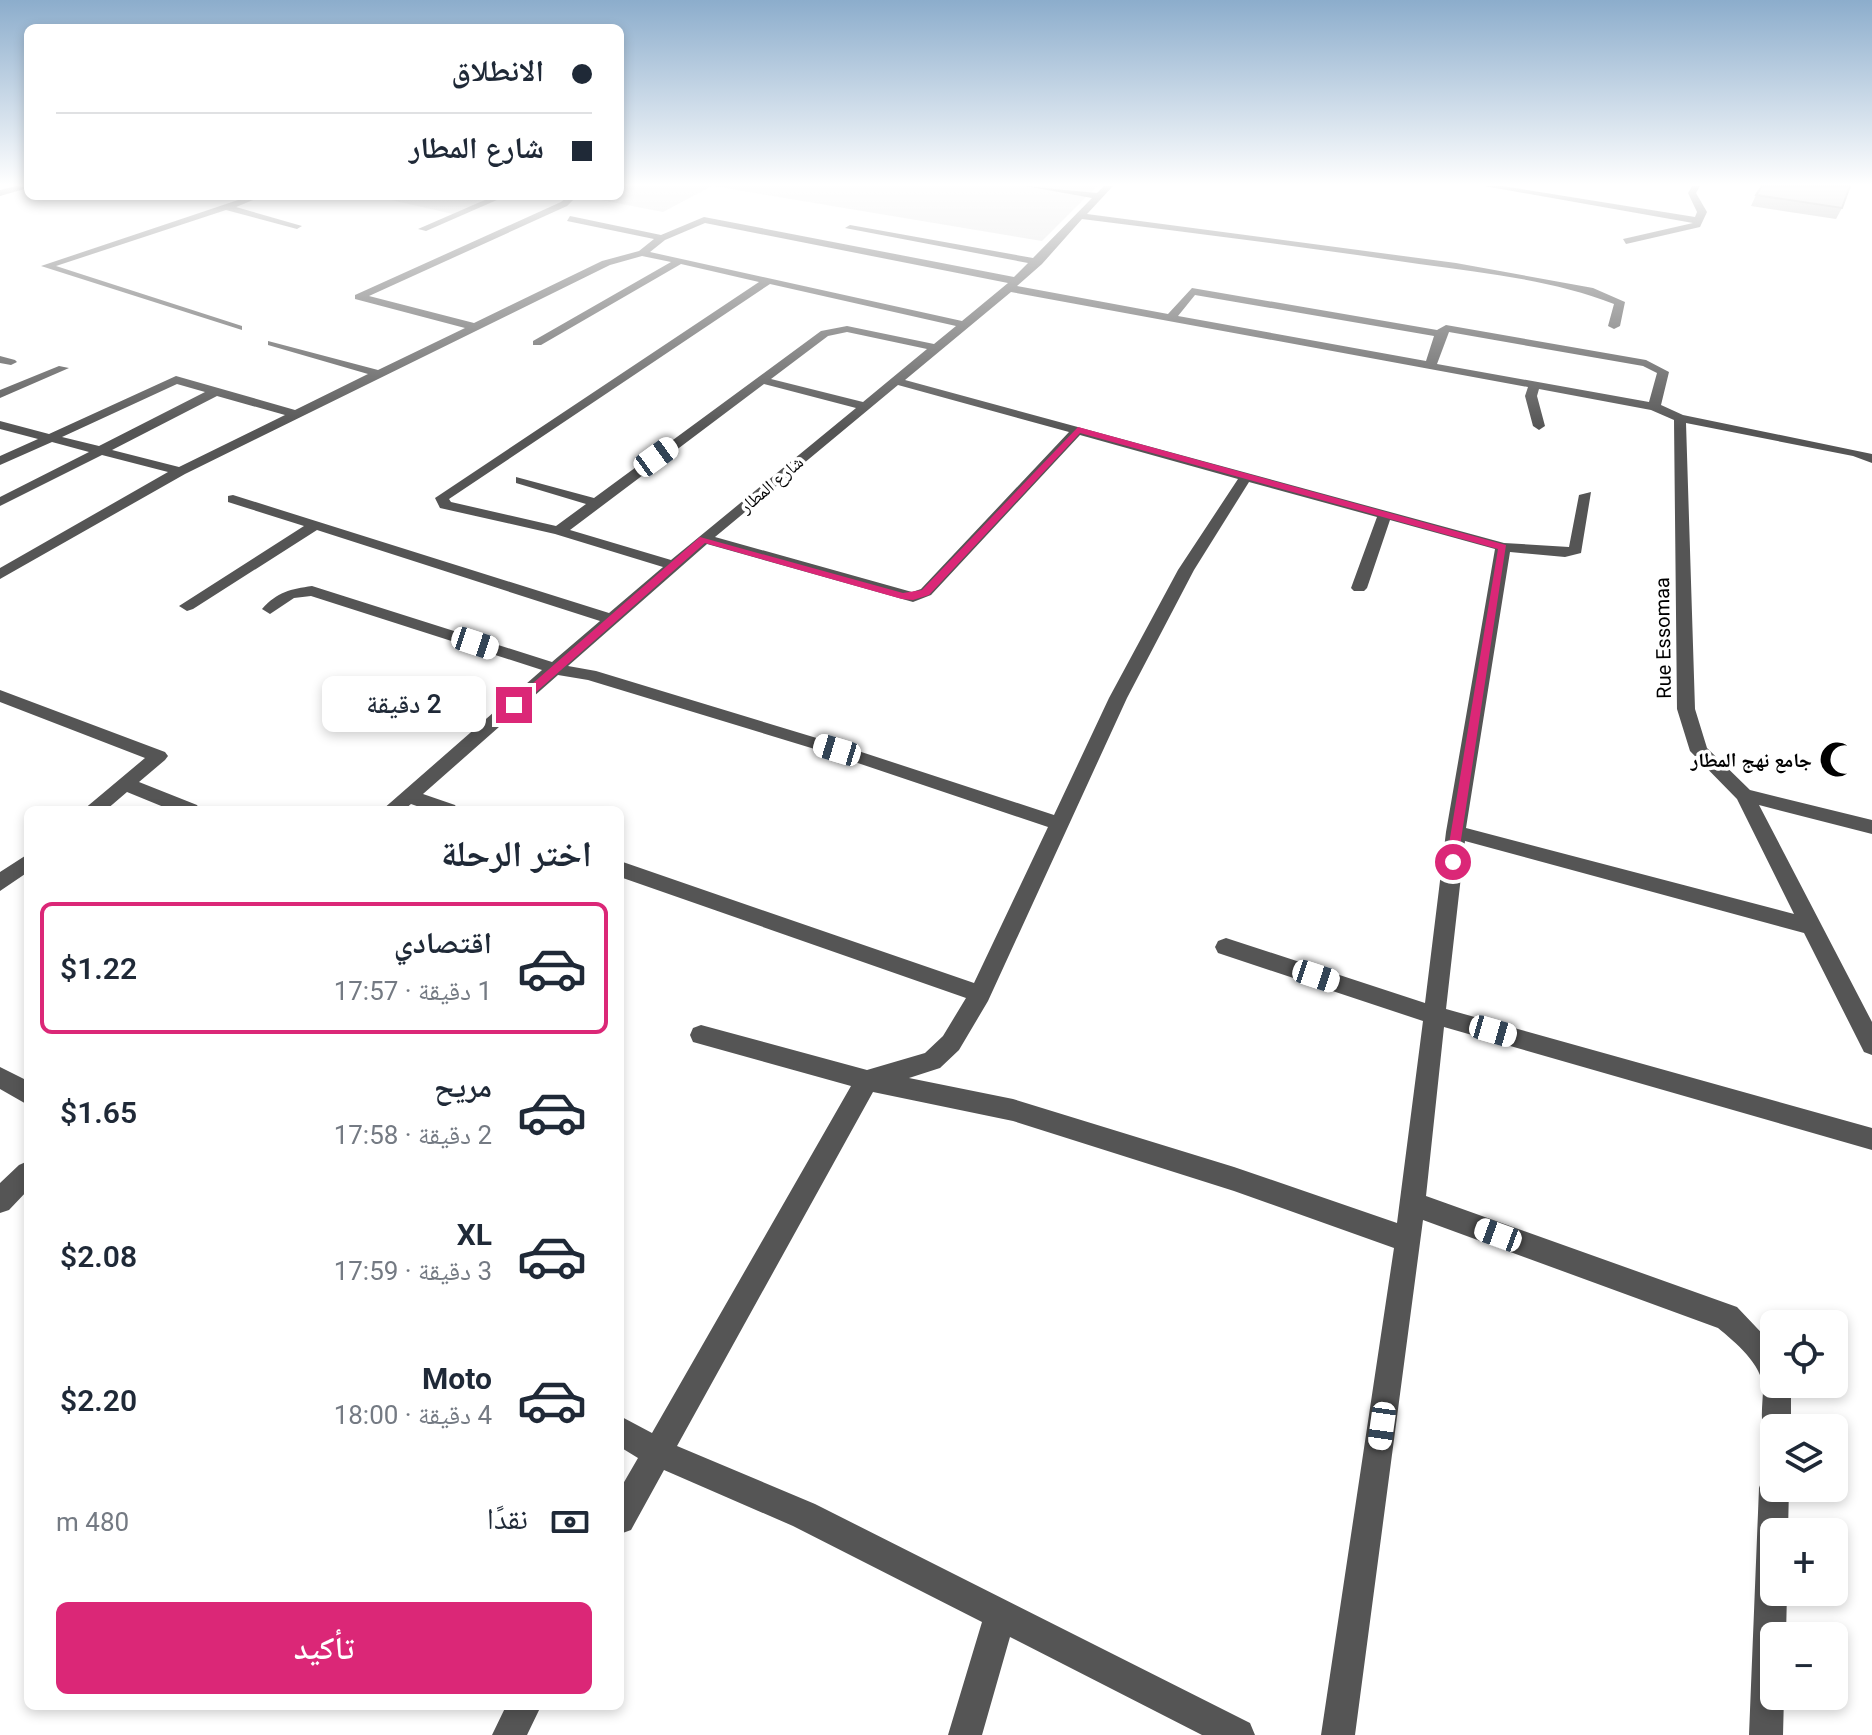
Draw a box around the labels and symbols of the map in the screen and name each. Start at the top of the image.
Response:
car [630,433,682,481]
street label: شارع المطار [734,451,808,518]
street label: Rue Essomaa [1650,577,1676,699]
car [448,624,502,662]
callout: 2 دقيقة [322,677,486,733]
route end [496,687,532,723]
car [811,732,863,768]
mosque icon: جامع نهج المطار [1819,741,1857,779]
place label: جامع نهج المطار [1690,748,1812,774]
route start [1435,844,1471,880]
car [1289,957,1343,995]
car [1467,1013,1519,1049]
car [1471,1216,1525,1254]
car [1367,1401,1397,1451]

